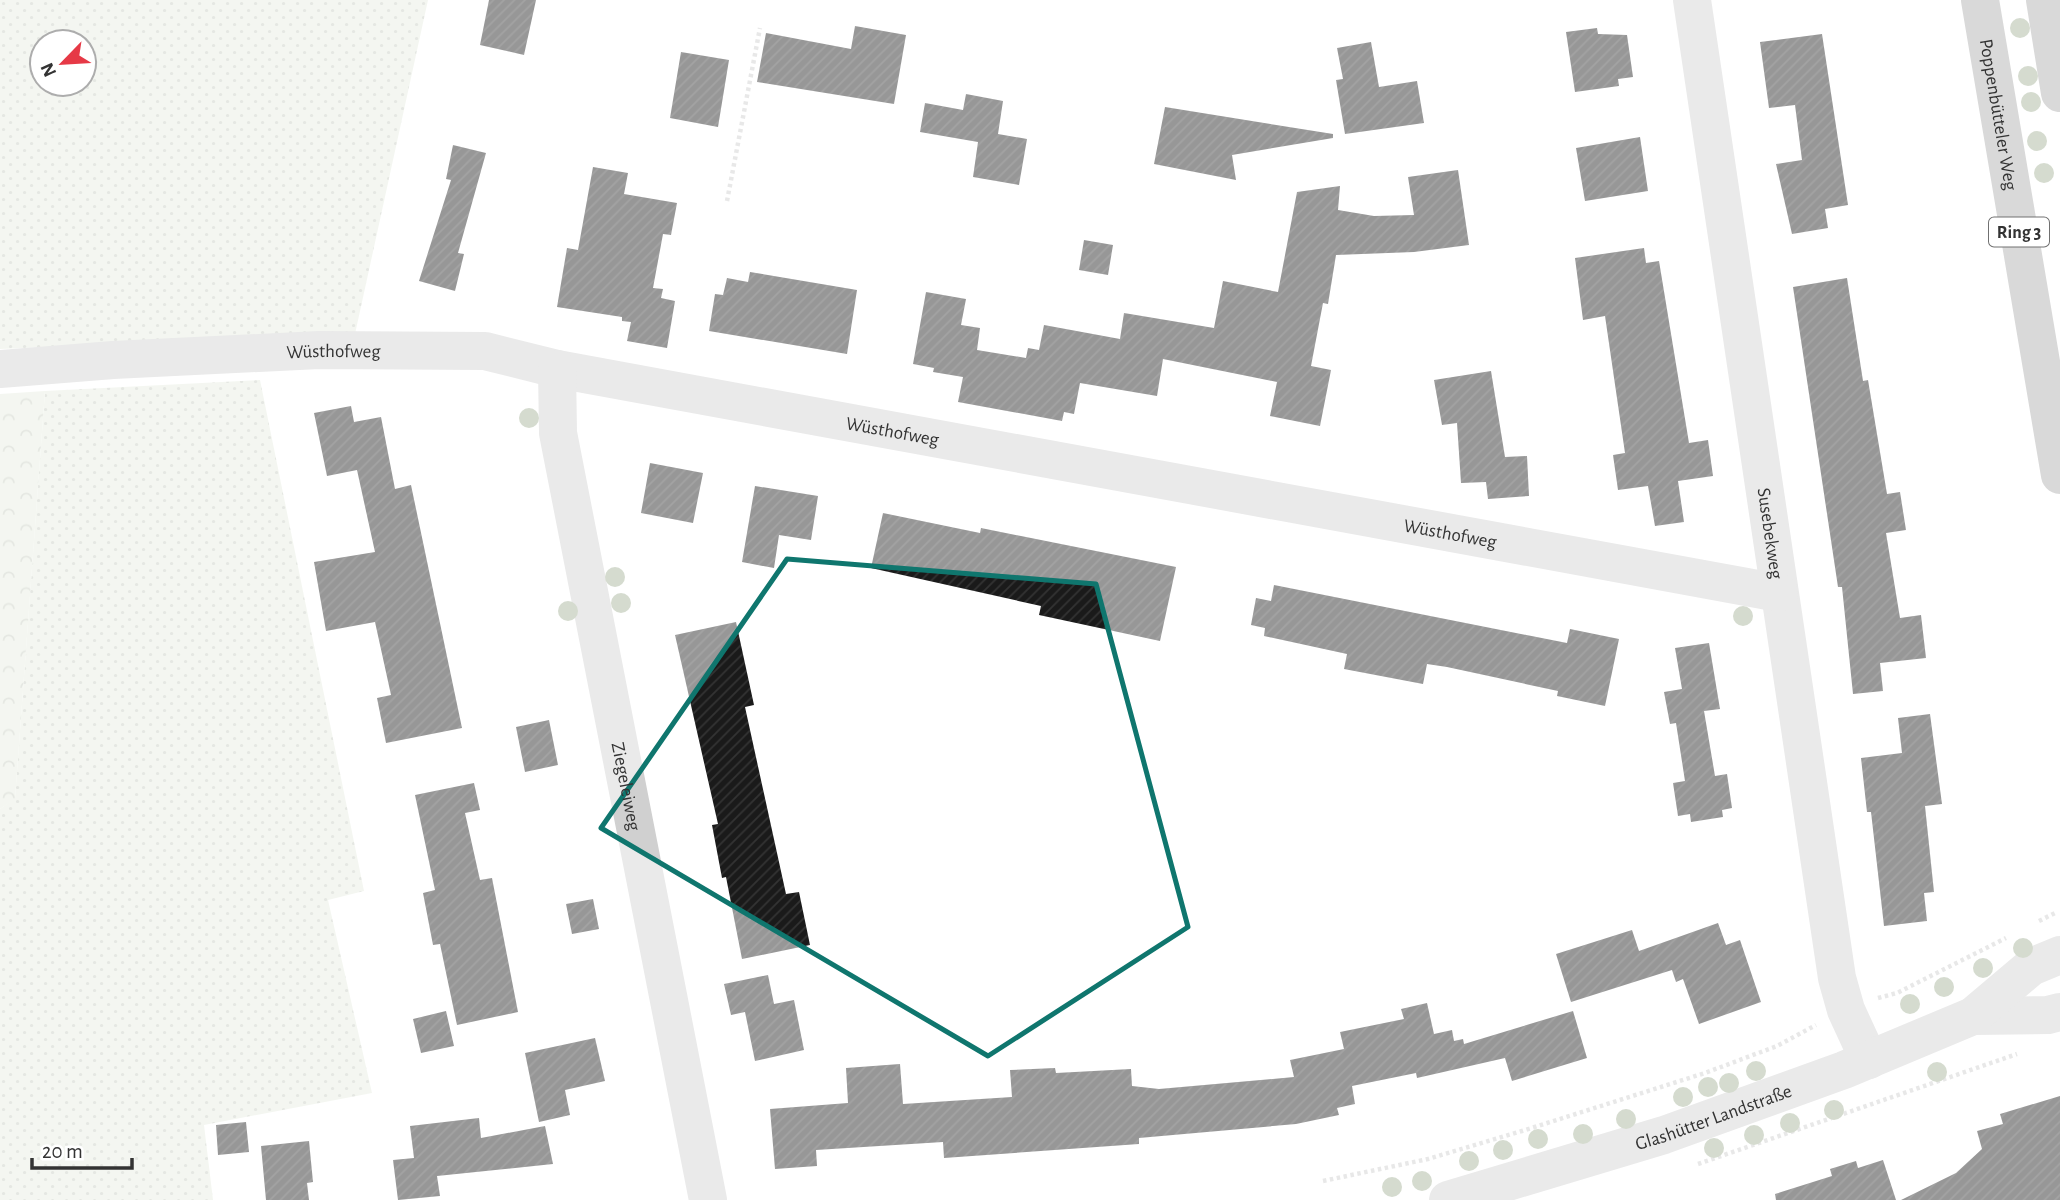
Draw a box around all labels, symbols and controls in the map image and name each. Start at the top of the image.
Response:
north arrow [28,28,98,98]
street label: Poppenbütteler Weg [1976,38,2020,192]
text: N [38,60,60,80]
road number: Ring 3 [1989,218,2049,246]
street label: Wüsthofweg [286,342,381,363]
street label: Wüsthofweg [844,414,941,450]
street label: Susebekweg [1753,486,1786,581]
street label: Wüsthofweg [1402,516,1499,552]
street label: Ziegeleiweg [608,741,644,833]
street label: Glashütter Landstraße [1633,1082,1794,1154]
scale bar [32,1126,131,1170]
text: 20 m [42,1141,83,1162]

